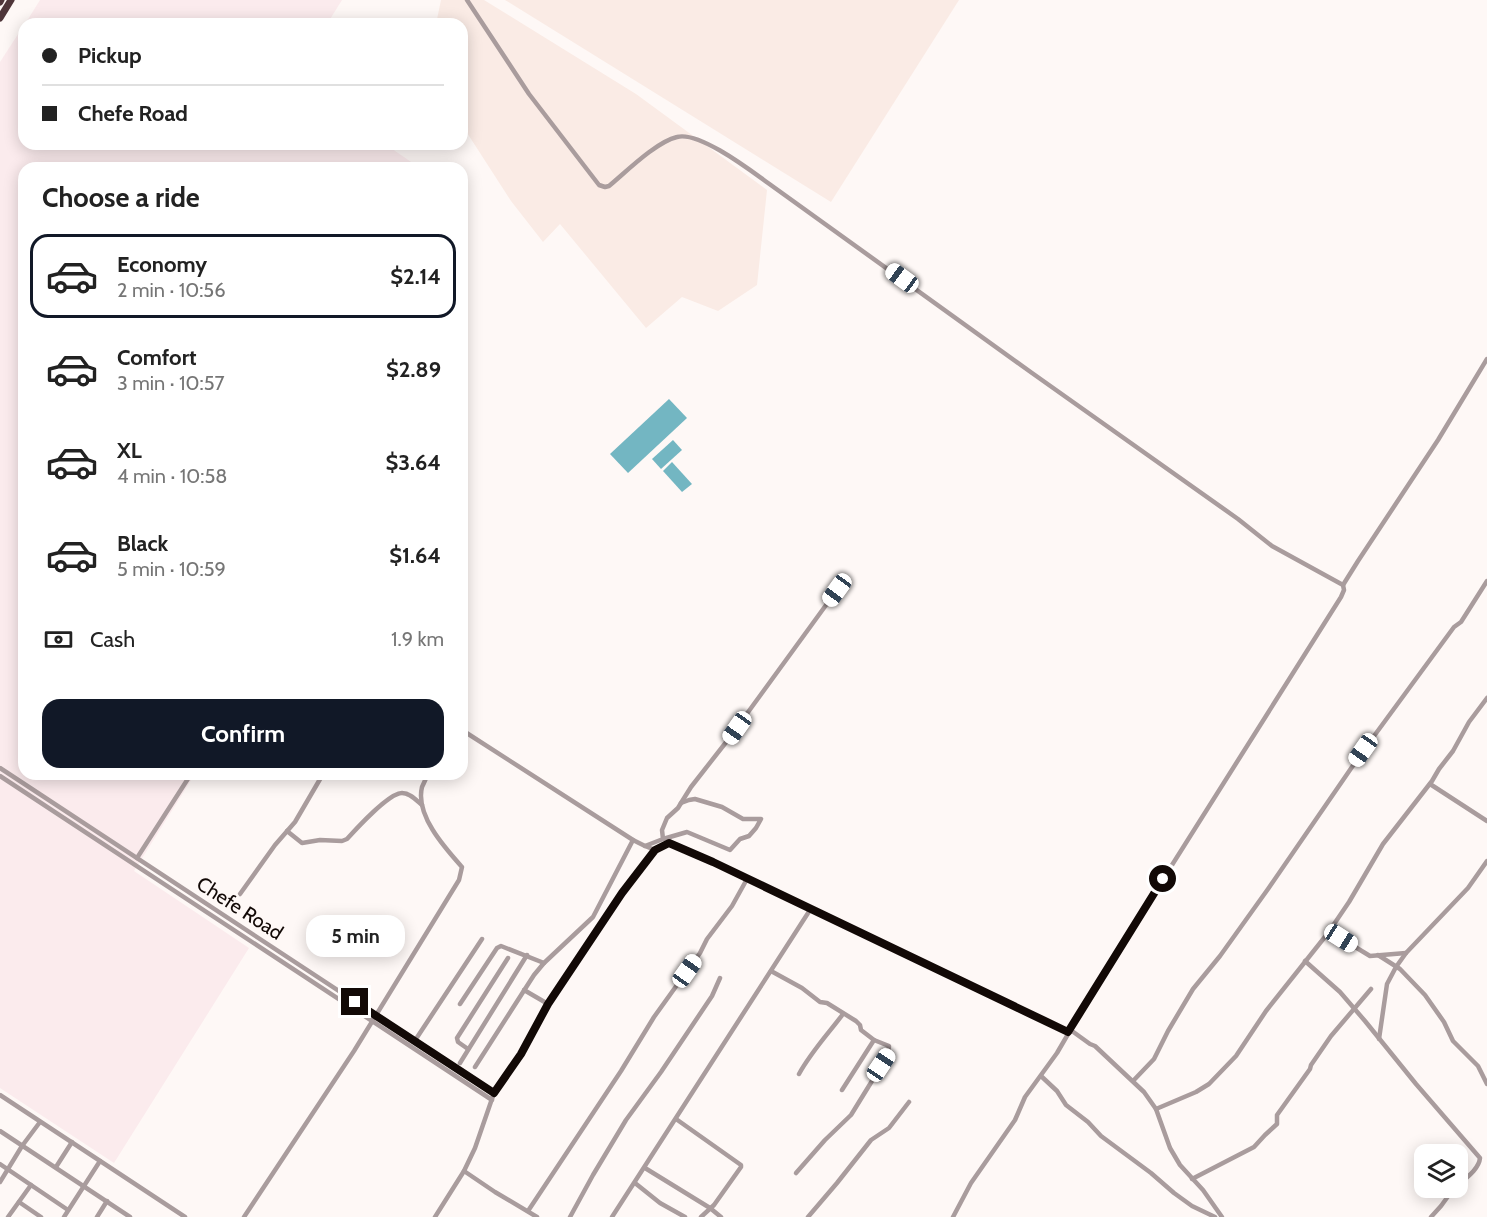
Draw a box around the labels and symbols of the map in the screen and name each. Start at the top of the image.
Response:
car [882,260,922,296]
car [819,570,855,610]
car [719,708,755,748]
car [1345,730,1381,770]
route start [1149,865,1176,892]
street label: Chefe Road [192,871,288,945]
callout: 5 min [306,915,404,957]
car [1321,921,1361,955]
car [669,951,705,991]
route end [341,988,368,1015]
car [863,1045,899,1085]

